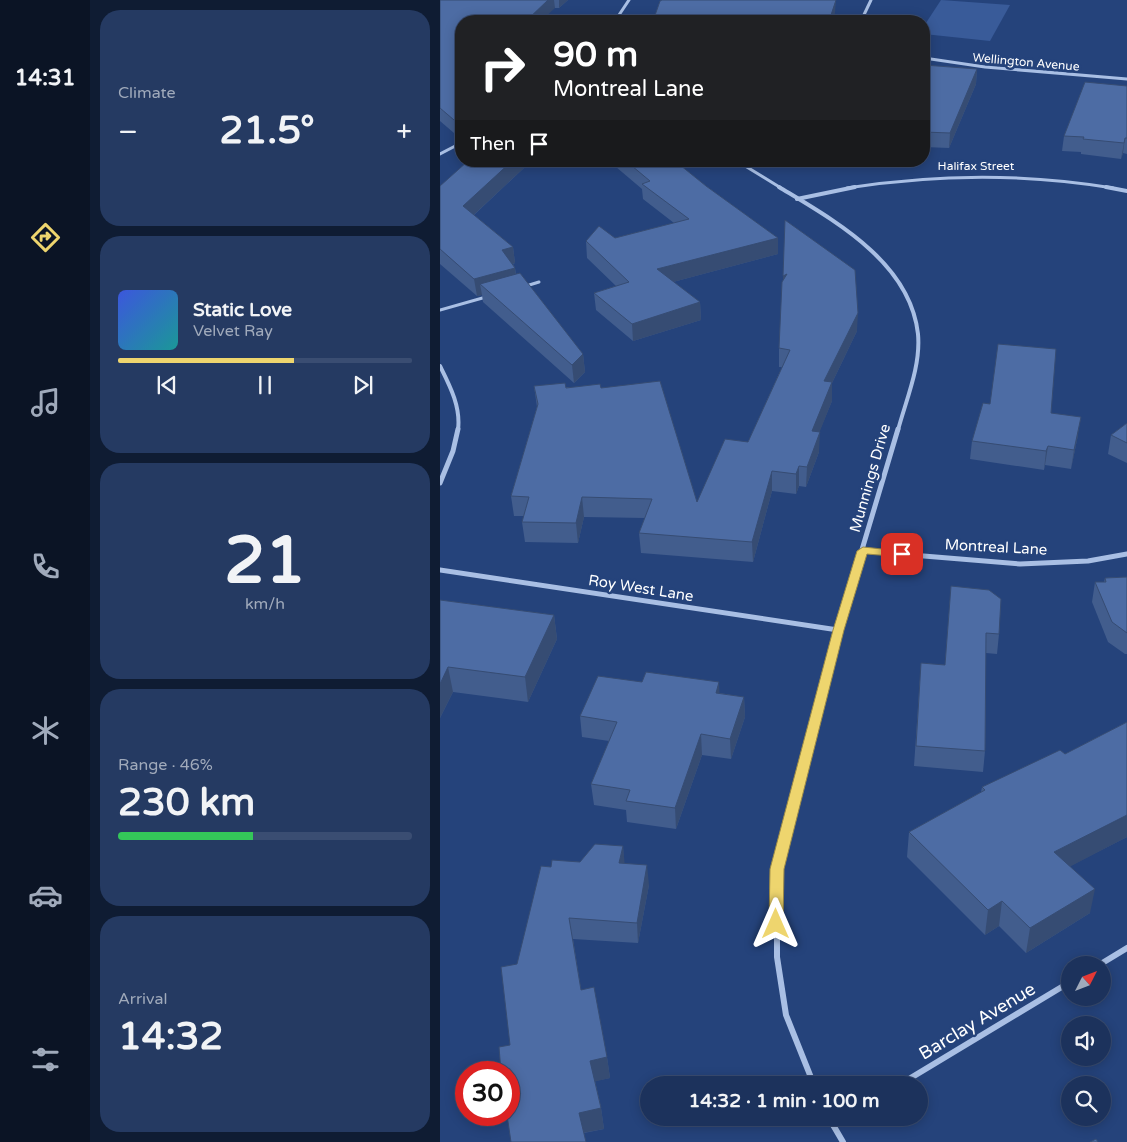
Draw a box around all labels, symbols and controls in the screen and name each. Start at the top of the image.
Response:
text: 90 m [553,34,638,76]
icon: right [470,35,535,100]
street label: Wellington Avenue [972,50,1080,74]
text: 14:31 [15,65,75,91]
text: Montreal Lane [553,76,704,102]
text: Climate [118,83,176,103]
text: 21.5° [220,108,315,154]
text: − [118,115,138,149]
text: + [396,115,412,149]
icon: arrive [525,130,553,158]
text: Then [470,133,515,155]
street label: Halifax Street [938,159,1015,173]
icon: directions [28,220,63,255]
text: Static Love [193,299,292,321]
text: Velvet Ray [193,321,273,341]
icon: previous [153,371,181,399]
icon: pause [251,371,279,399]
icon: next [349,371,377,399]
icon: music [28,385,63,420]
street label: Munnings Drive [846,422,894,534]
text: 21 [224,522,306,601]
pin [881,533,923,575]
street label: Montreal Lane [944,535,1048,559]
icon: arrive [888,540,916,568]
icon: phone [28,549,63,584]
street label: Roy West Lane [587,571,695,605]
text: km/h [245,594,285,614]
icon: climate [28,713,63,748]
text: Range · 46% [118,755,213,775]
text: 230 km [118,780,255,826]
icon: car [28,878,63,913]
position arrow [749,897,801,949]
north arrow [1061,956,1111,1006]
map controls [1061,956,1111,1126]
street label: Barclay Avenue [915,978,1039,1064]
text: Arrival [118,989,167,1009]
text: 14:32 [118,1014,223,1060]
button: sound [1061,1016,1111,1066]
icon: filters [28,1042,63,1077]
speed limit sign: 30 [455,1061,520,1126]
button: search [1061,1076,1111,1126]
text: 14:32 · 1 min · 100 m [688,1090,880,1112]

